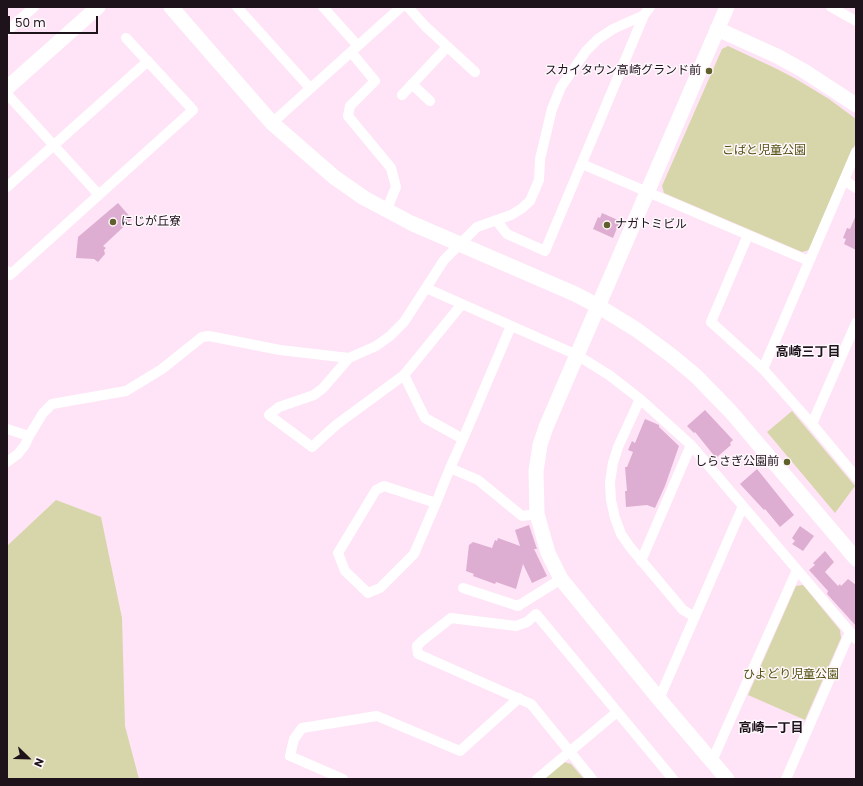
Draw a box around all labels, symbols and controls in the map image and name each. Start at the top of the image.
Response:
scale bar [10,8,100,34]
text: 50 m [15,14,46,31]
place label: スカイタウン高崎グランド前 [545,64,701,78]
marker: スカイタウン高崎グランド前 [704,66,714,76]
park label: こばと児童公園 [722,144,806,158]
place label: にじが丘寮 [121,215,181,229]
marker: にじが丘寮 [108,217,118,227]
place label: ナガトミビル [615,218,687,232]
marker: ナガトミビル [602,220,612,230]
district label: 高崎三丁目 [776,345,840,361]
place label: しらさぎ公園前 [695,455,779,469]
marker: しらさぎ公園前 [782,457,792,467]
park label: ひよどり児童公園 [743,668,839,682]
district label: 高崎一丁目 [739,721,803,737]
north arrow [8,738,48,778]
text: N [30,756,48,770]

